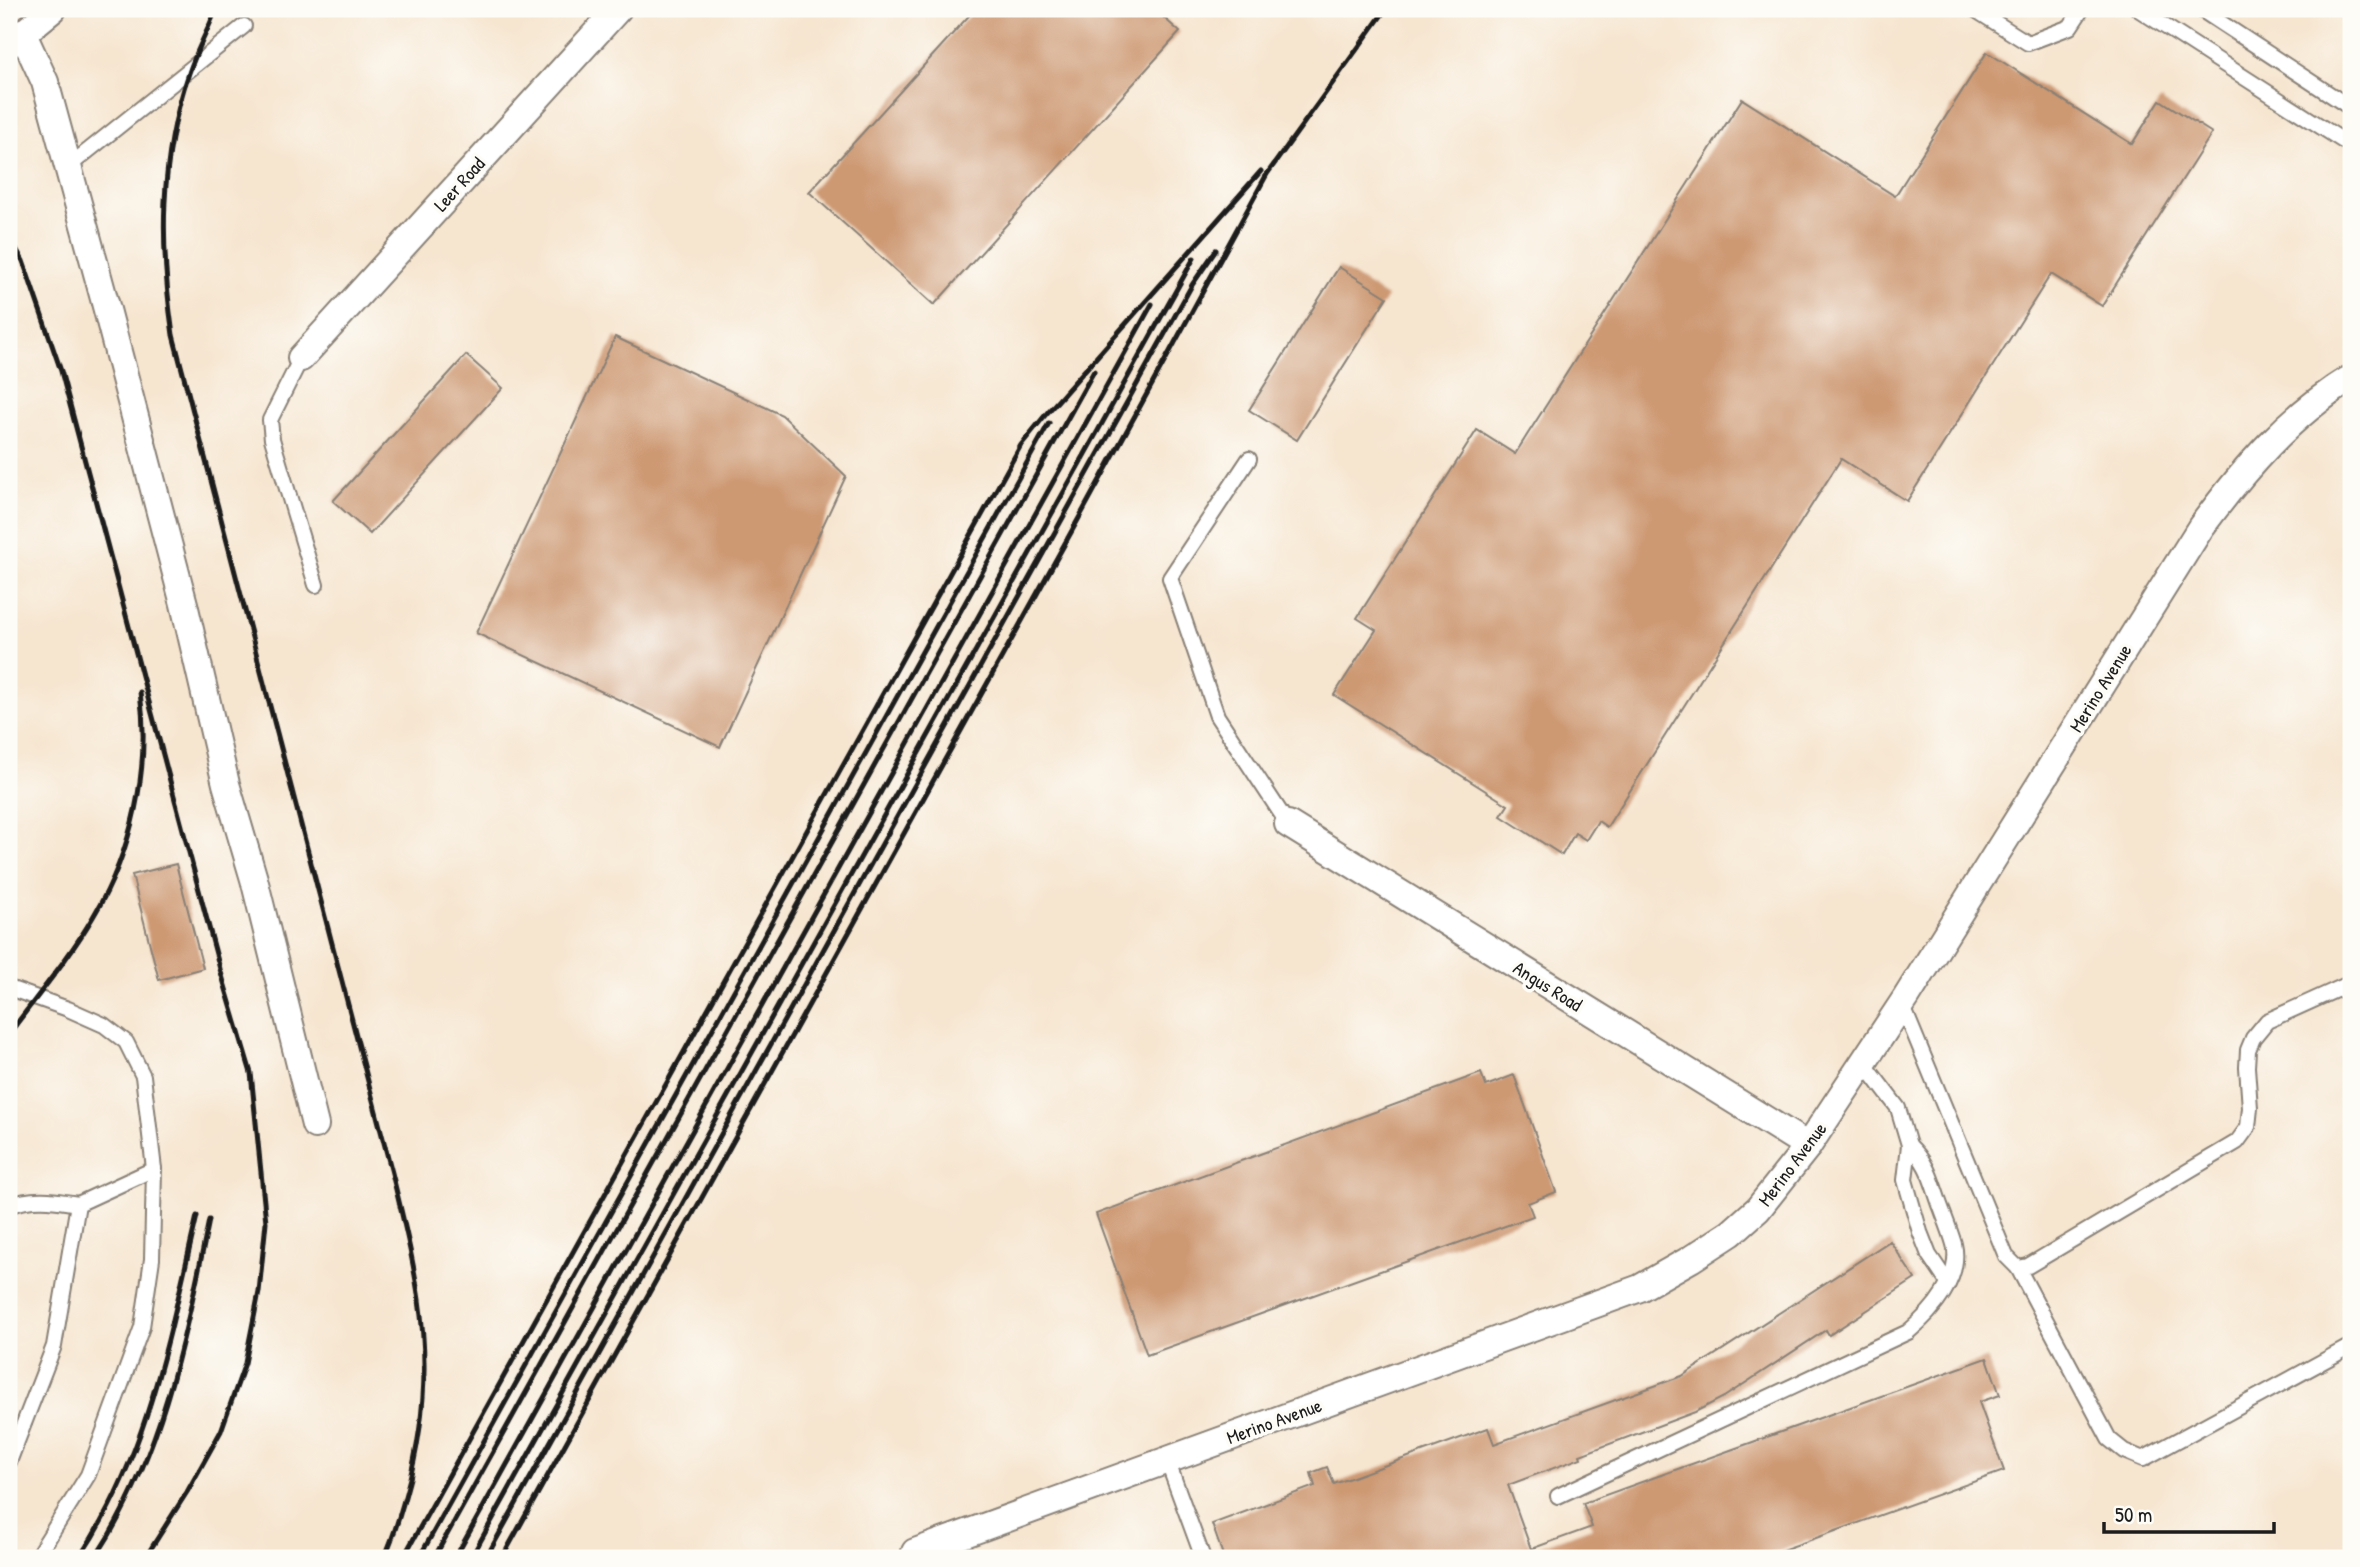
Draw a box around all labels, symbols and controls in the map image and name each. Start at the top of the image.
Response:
street label: Leer Road [428,151,491,217]
street label: Merino Avenue [2063,639,2138,737]
street label: Angus Road [1509,955,1588,1018]
street label: Merino Avenue [1752,1116,1833,1211]
street label: Merino Avenue [1223,1392,1325,1450]
scale bar [2104,1490,2274,1534]
text: 50 m [2115,1500,2152,1529]

